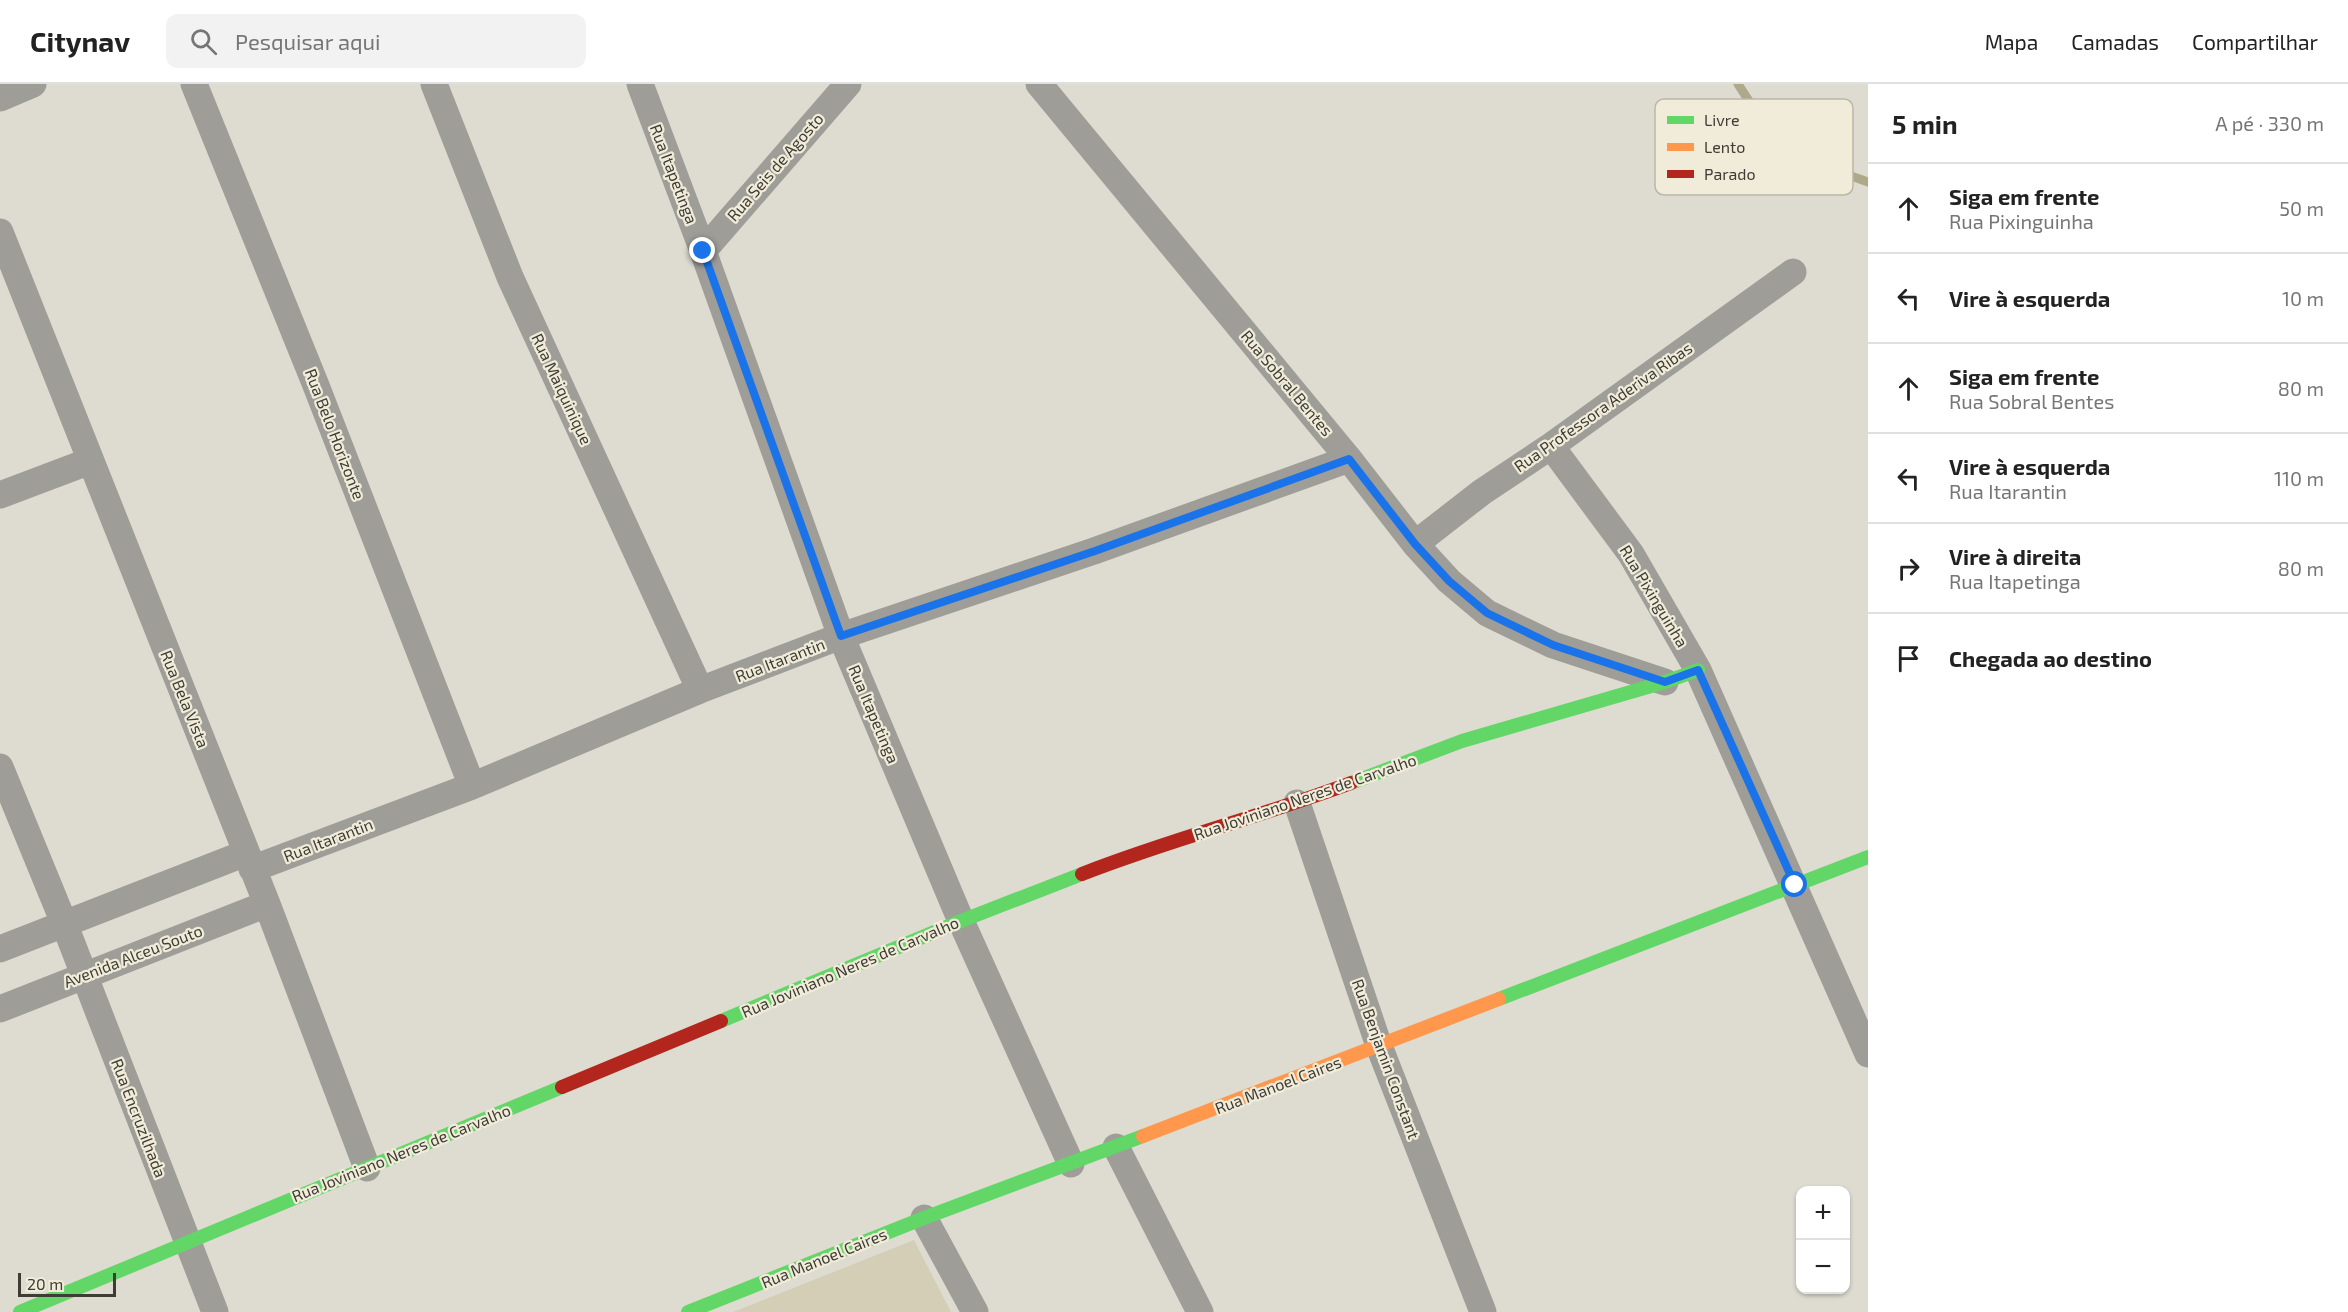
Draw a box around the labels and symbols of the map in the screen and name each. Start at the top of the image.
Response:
legend [1655,99,1853,195]
street label: Rua Seis de Agosto [723,109,827,225]
text: Livre [1704,110,1739,129]
street label: Rua Itapetinga [647,121,702,226]
text: Lento [1704,137,1745,156]
text: Parado [1704,164,1756,183]
route end [689,237,715,263]
street label: Rua Sobral Bentes [1238,326,1337,439]
street label: Rua Maiquinique [528,330,597,447]
street label: Rua Professora Aderiva Ribas [1510,338,1695,475]
street label: Rua Belo Horizonte [302,366,369,502]
street label: Rua Pixinguinha [1616,541,1692,650]
street label: Rua Itarantin [732,634,827,685]
street label: Rua Bela Vista [157,647,214,750]
street label: Rua Itapetinga [845,662,904,766]
street label: Rua Joviniano Neres de Carvalho [1191,749,1419,844]
street label: Rua Itarantin [280,814,375,865]
route start [1781,871,1807,897]
street label: Rua Joviniano Neres de Carvalho [738,912,961,1021]
street label: Avenida Alceu Souto [61,920,205,991]
street label: Rua Benjamin Constant [1348,976,1424,1142]
street label: Rua Manoel Caires [1212,1052,1344,1117]
street label: Rua Encruzilhada [108,1056,171,1180]
street label: Rua Joviniano Neres de Carvalho [289,1100,513,1205]
street label: Rua Manoel Caires [758,1224,889,1291]
scale bar [18,1270,116,1298]

